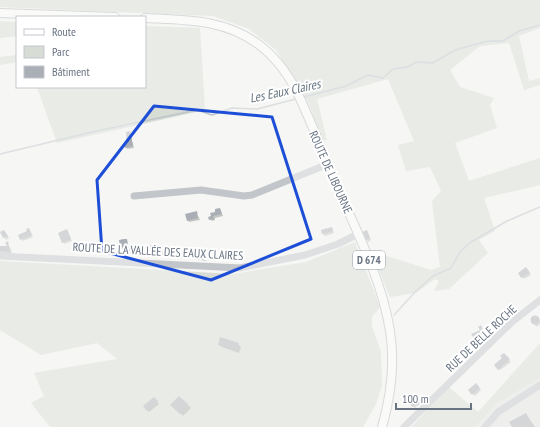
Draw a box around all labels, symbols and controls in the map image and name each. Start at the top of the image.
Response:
legend [16,16,146,88]
text: Route [52,24,76,39]
text: Parc [52,44,70,59]
text: Bâtiment [52,64,90,79]
water label: Les Eaux Claires [248,75,323,107]
street label: ROUTE DE LIBOURNE [306,128,356,216]
street label: ROUTE DE LA VALLÉE DES EAUX CLAIRES [72,239,244,263]
road number: D 674 [353,251,385,269]
street label: RUE DE BELLE ROCHE [443,301,519,375]
scale bar [396,385,471,411]
text: 100 m [402,391,429,406]

